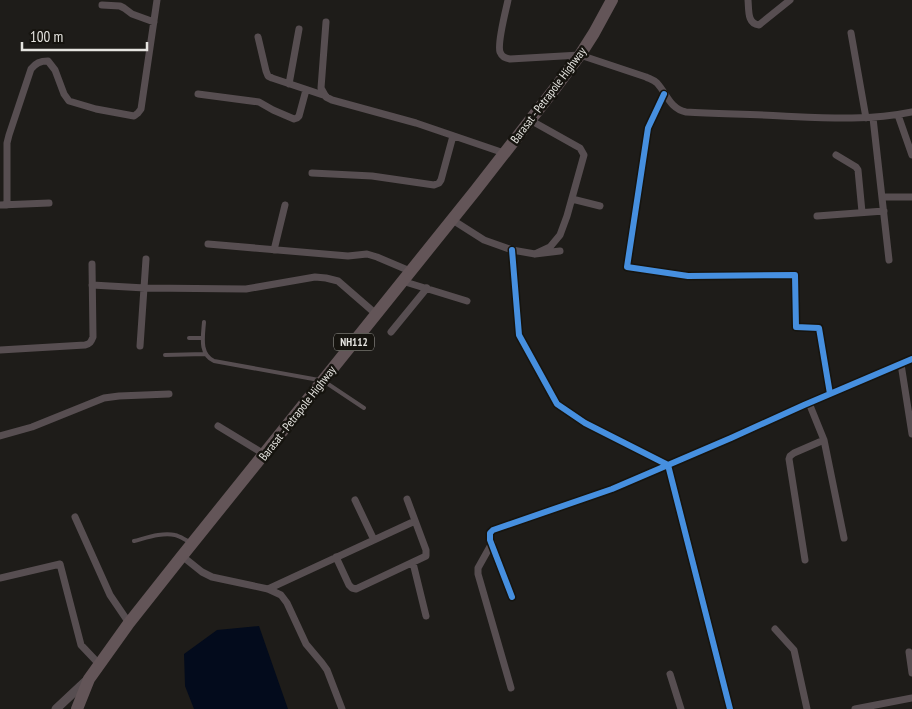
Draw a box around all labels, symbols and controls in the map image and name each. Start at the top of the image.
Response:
scale bar [22,20,148,52]
text: 100 m [30,27,63,46]
street label: Barasat - Petrapole Highway [507,44,589,146]
road number: NH112 [334,334,374,351]
street label: Barasat - Petrapole Highway [255,362,339,463]

